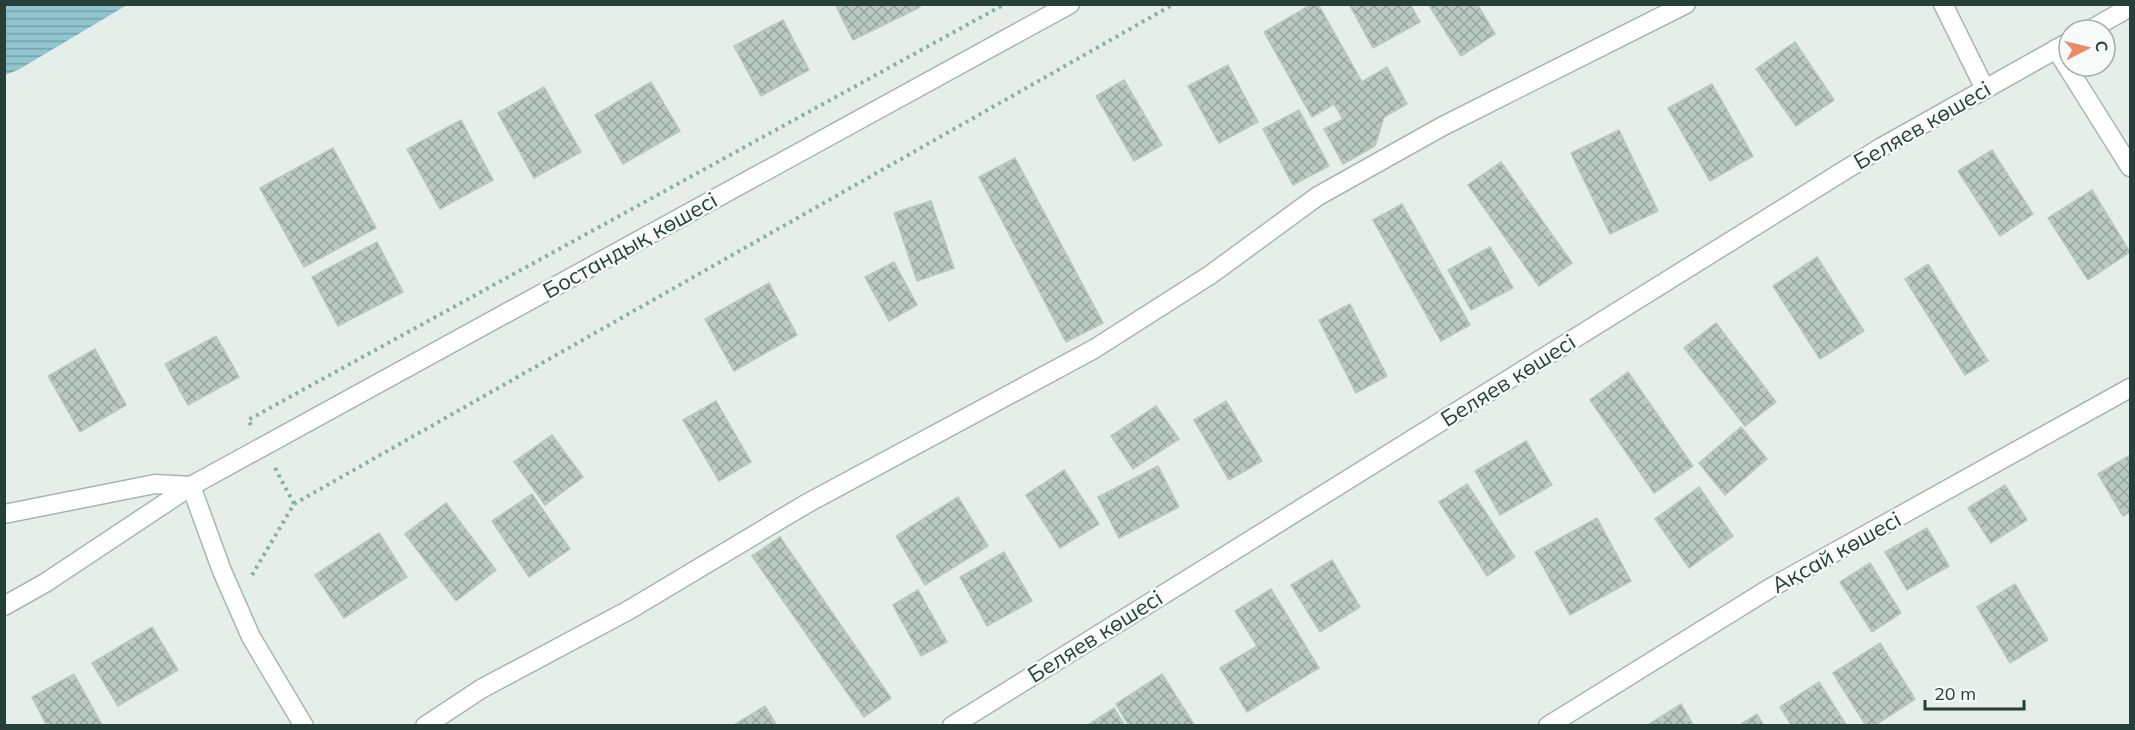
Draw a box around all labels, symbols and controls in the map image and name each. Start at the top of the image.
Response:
north arrow [2057,18,2117,78]
text: С [2091,40,2112,53]
street label: Беляев көшесі [1848,74,1996,176]
street label: Бостандық көшесі [538,185,722,305]
street label: Беляев көшесі [1435,327,1581,433]
street label: Ақсай көшесі [1766,505,1906,599]
street label: Беляев көшесі [1022,583,1168,689]
scale bar [1925,673,2024,711]
text: 20 m [1934,682,1976,705]

